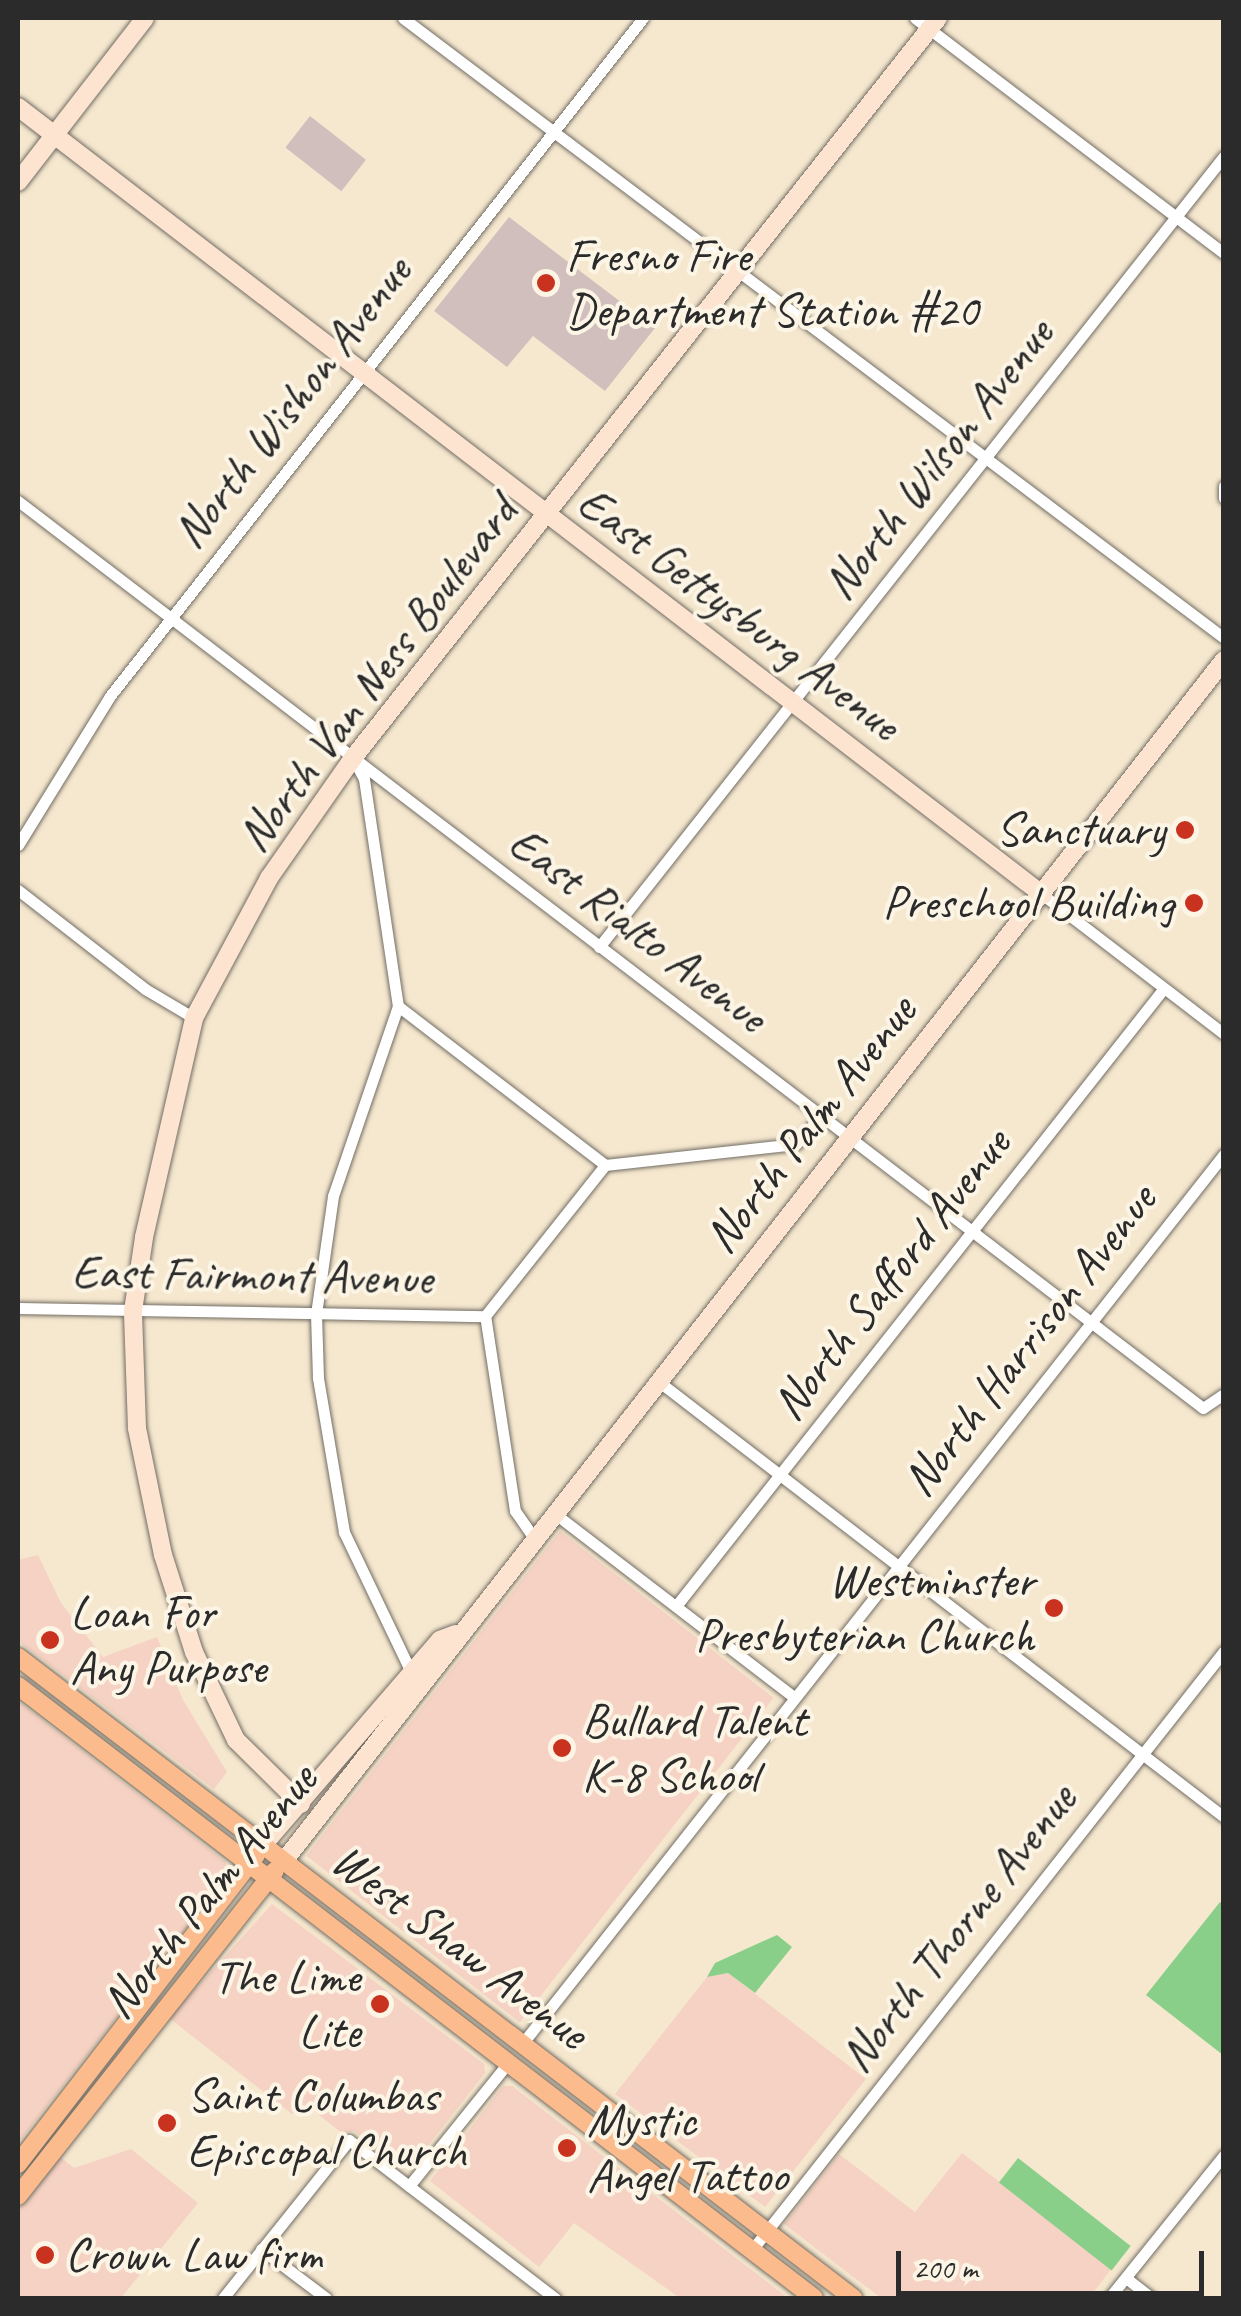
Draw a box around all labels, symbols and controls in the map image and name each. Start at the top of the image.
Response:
place label: Fresno Fire Department Station #20 [566,226,978,339]
street label: North Wishon Avenue [160,244,424,560]
marker: Fresno Fire Department Station #20 [535,272,557,294]
street label: North Wilson Avenue [810,306,1066,612]
street label: East Gettysburg Avenue [566,473,912,753]
street label: North Van Ness Boulevard [224,484,530,864]
place label: Sanctuary [996,801,1165,859]
street label: East Rialto Avenue [498,814,778,1044]
marker: Sanctuary [1174,819,1196,841]
place label: Preschool Building [882,874,1174,932]
marker: Preschool Building [1183,892,1205,914]
street label: North Palm Avenue [691,983,929,1265]
street label: North Safford Avenue [759,1116,1023,1432]
street label: North Harrison Avenue [889,1172,1169,1508]
street label: East Fairmont Avenue [70,1243,434,1307]
place label: Westminster Presbyterian Church [693,1551,1034,1664]
place label: Loan For Any Purpose [70,1583,266,1696]
marker: Westminster Presbyterian Church [1043,1597,1065,1619]
marker: Loan For Any Purpose [39,1629,61,1651]
place label: Bullard Talent K-8 School [582,1691,808,1804]
marker: Bullard Talent K-8 School [551,1737,573,1759]
street label: North Palm Avenue [88,1751,330,2031]
street label: North Thorne Avenue [827,1772,1089,2084]
street label: West Shaw Avenue [319,1830,601,2062]
place label: The Lime Lite [215,1947,360,2060]
marker: The Lime Lite [369,1993,391,2015]
place label: Saint Columbas Episcopal Church [187,2066,468,2179]
place label: Mystic Angel Tattoo [587,2091,789,2204]
marker: Saint Columbas Episcopal Church [156,2112,178,2134]
marker: Mystic Angel Tattoo [556,2137,578,2159]
place label: Crown Law firm [65,2226,326,2284]
scale bar [901,2231,1208,2293]
marker: Crown Law firm [34,2244,56,2266]
text: 200 m [913,2249,978,2287]

